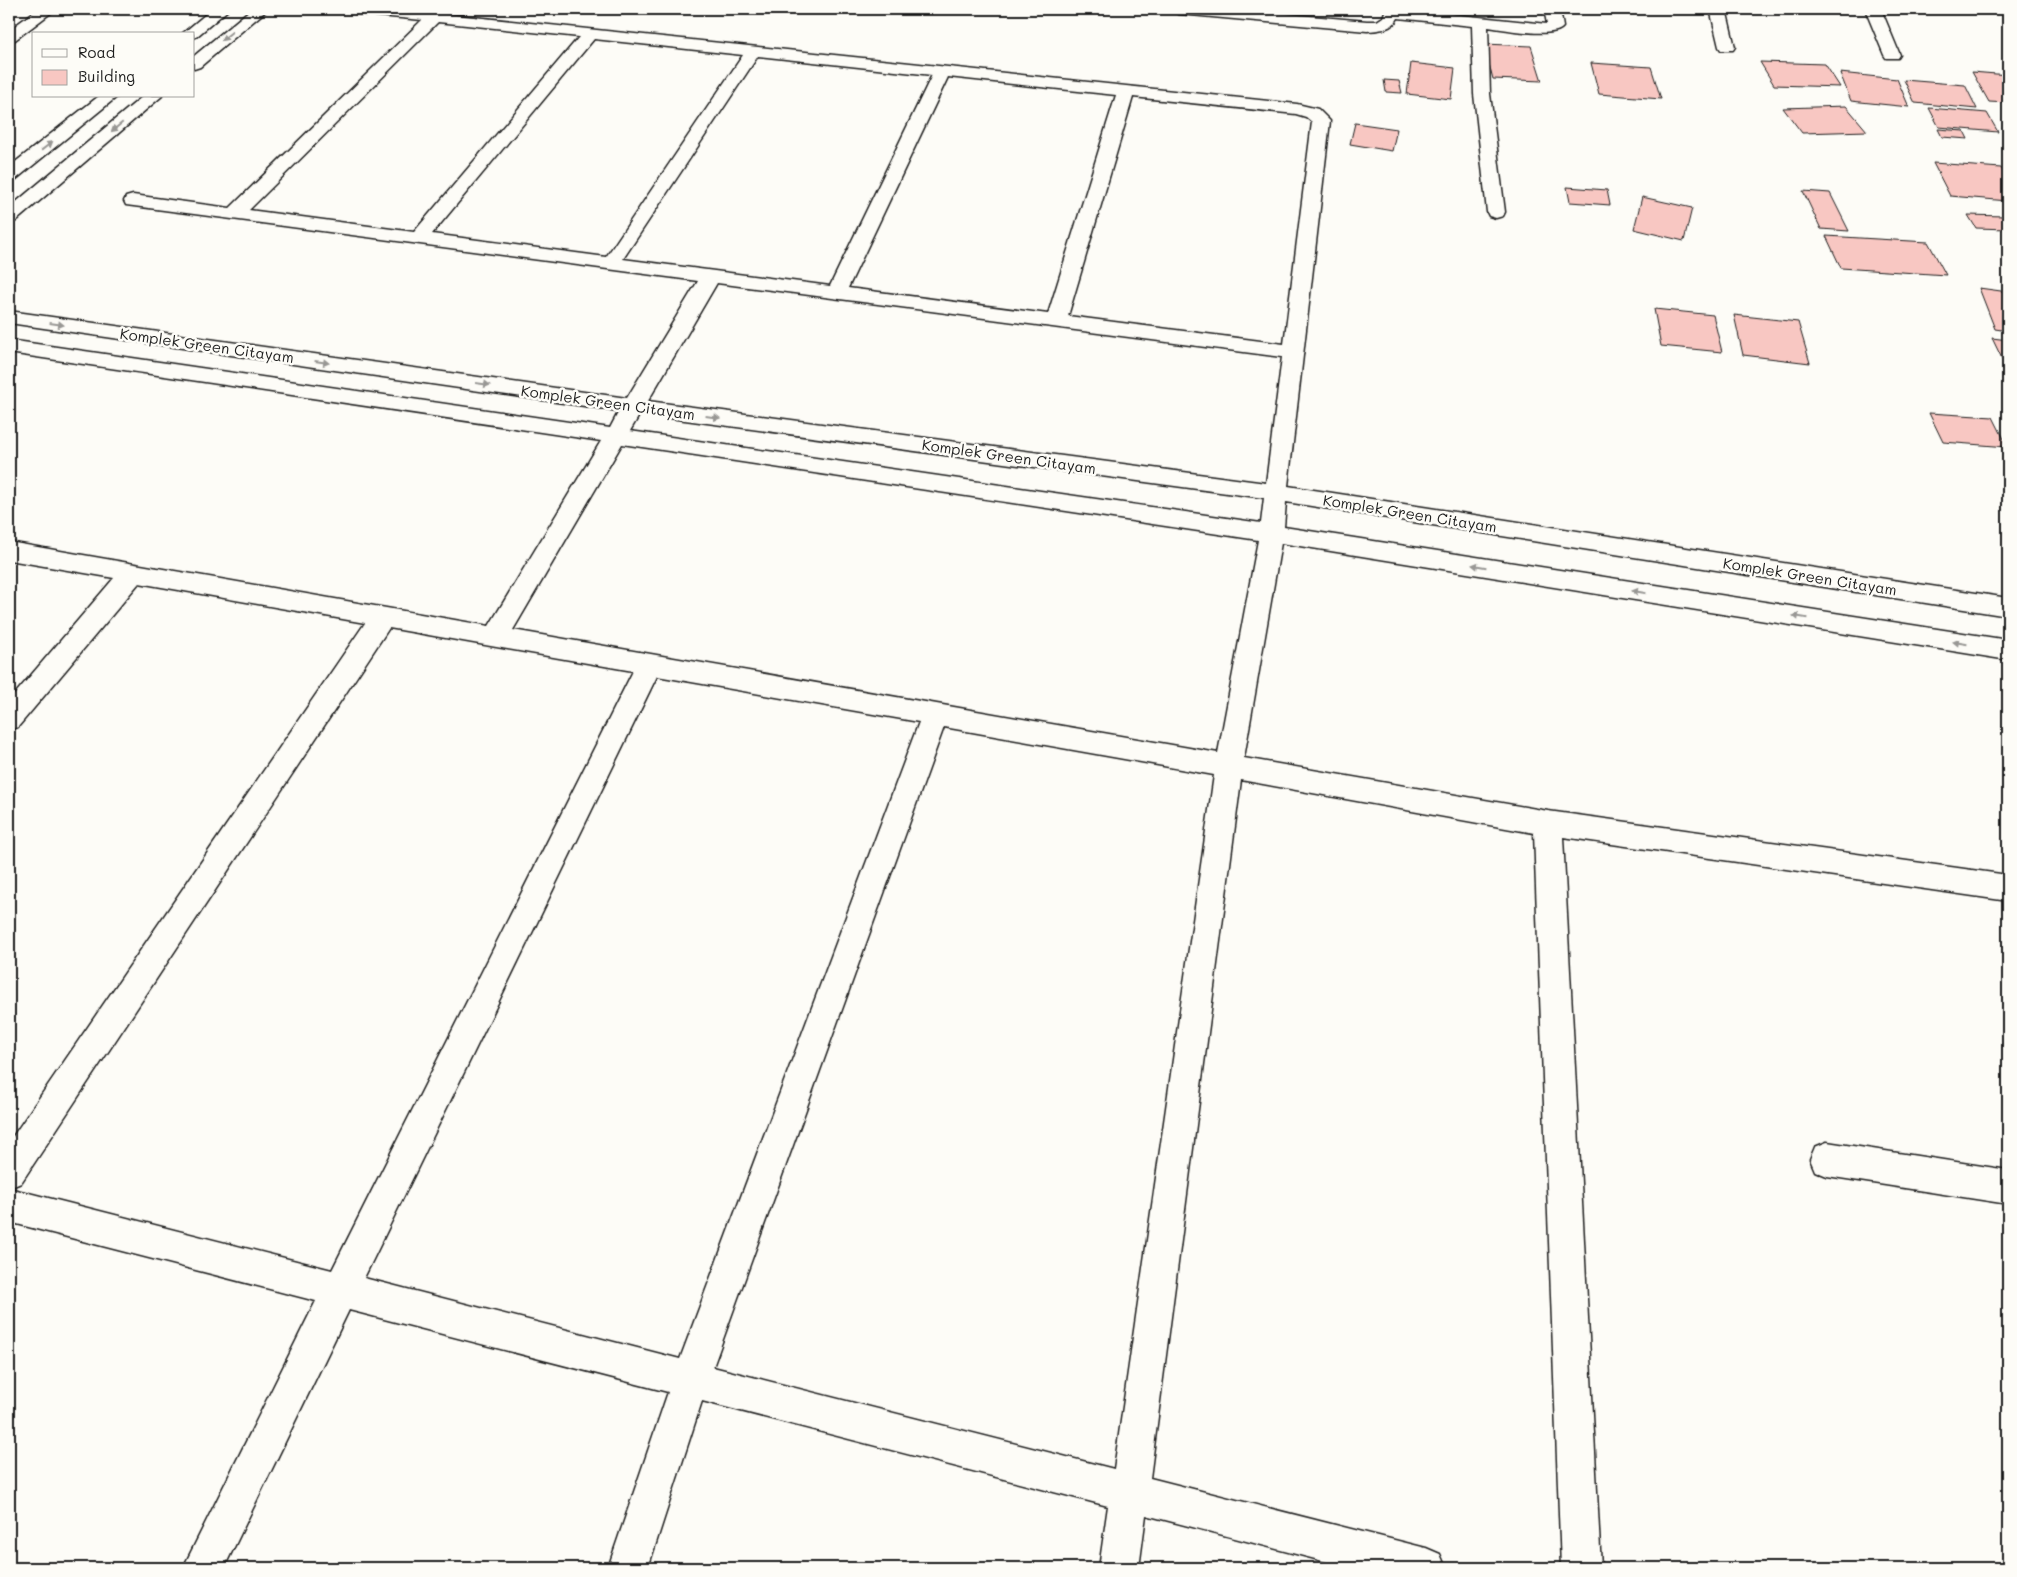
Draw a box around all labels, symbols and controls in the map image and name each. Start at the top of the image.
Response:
one-way arrow [221,31,234,42]
legend [32,32,195,98]
text: Road [78,42,115,62]
text: Building [78,66,135,86]
one-way arrow [110,122,123,133]
one-way arrow [40,141,53,152]
one-way arrow [49,320,65,328]
street label: Komplek Green Citayam [119,323,295,367]
one-way arrow [314,358,330,366]
street label: Komplek Green Citayam [520,380,696,424]
one-way arrow [475,381,491,389]
one-way arrow [705,413,721,421]
street label: Komplek Green Citayam [921,434,1097,478]
street label: Komplek Green Citayam [1322,489,1498,537]
street label: Komplek Green Citayam [1722,552,1898,600]
one-way arrow [1470,562,1486,570]
one-way arrow [1631,587,1647,595]
one-way arrow [1791,613,1807,621]
one-way arrow [1952,638,1968,646]

